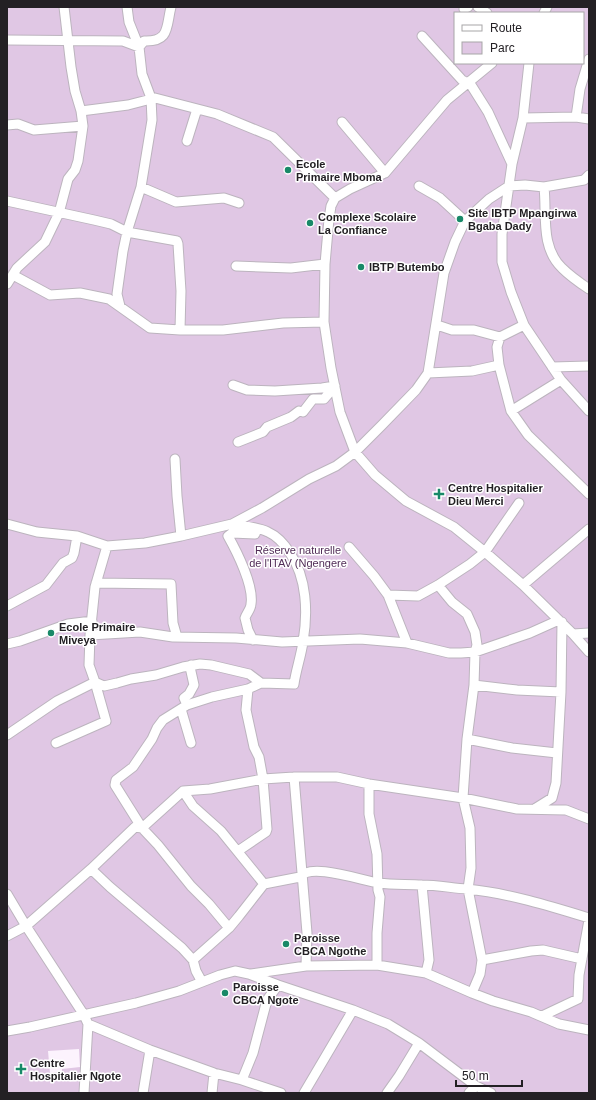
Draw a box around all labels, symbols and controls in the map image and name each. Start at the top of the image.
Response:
legend [454,12,584,64]
text: Route [490,21,522,35]
text: Parc [490,41,515,55]
place label: Ecole Primaire Mboma [296,158,382,183]
marker: Ecole Primaire Mboma [283,165,293,175]
place label: Site IBTP Mpangirwa Bgaba Dady [468,207,577,232]
place label: Complexe Scolaire La Confiance [318,211,416,236]
marker: Site IBTP Mpangirwa Bgaba Dady [455,214,465,224]
marker: Complexe Scolaire La Confiance [305,218,315,228]
place label: IBTP Butembo [369,261,445,273]
marker: IBTP Butembo [356,262,366,272]
place label: Centre Hospitalier Dieu Merci [448,482,543,507]
marker: Centre Hospitalier Dieu Merci [433,488,445,500]
park label: Réserve naturelle de l'ITAV (Ngengere [249,544,347,569]
place label: Ecole Primaire Miveya [59,621,135,646]
marker: Ecole Primaire Miveya [46,628,56,638]
place label: Paroisse CBCA Ngothe [294,932,366,957]
marker: Paroisse CBCA Ngothe [281,939,291,949]
place label: Paroisse CBCA Ngote [233,981,299,1006]
marker: Paroisse CBCA Ngote [220,988,230,998]
place label: Centre Hospitalier Ngote [30,1057,121,1082]
scale bar [456,1062,522,1088]
marker: Centre Hospitalier Ngote [15,1063,27,1075]
text: 50 m [462,1069,489,1083]

